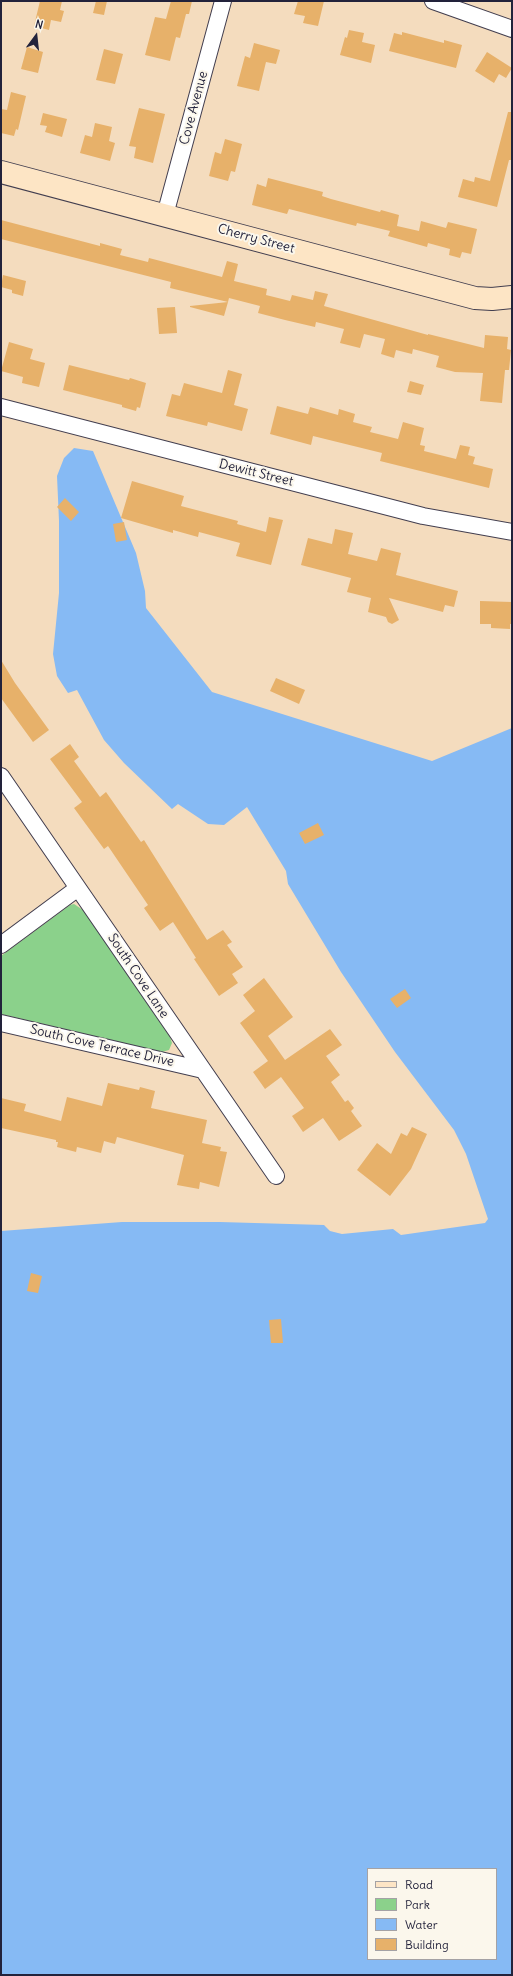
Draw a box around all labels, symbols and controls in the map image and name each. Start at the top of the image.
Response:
north arrow [16,16,56,56]
text: N [34,17,45,32]
street label: Cove Avenue [177,69,211,147]
street label: Cherry Street [216,221,296,257]
street label: Dewitt Street [217,456,295,490]
street label: South Cove Lane [104,931,172,1021]
street label: South Cove Terrace Drive [29,1022,175,1070]
legend [367,1868,497,1960]
text: Road [405,1877,433,1892]
text: Park [405,1897,430,1912]
text: Water [405,1917,438,1932]
text: Building [405,1937,449,1952]

